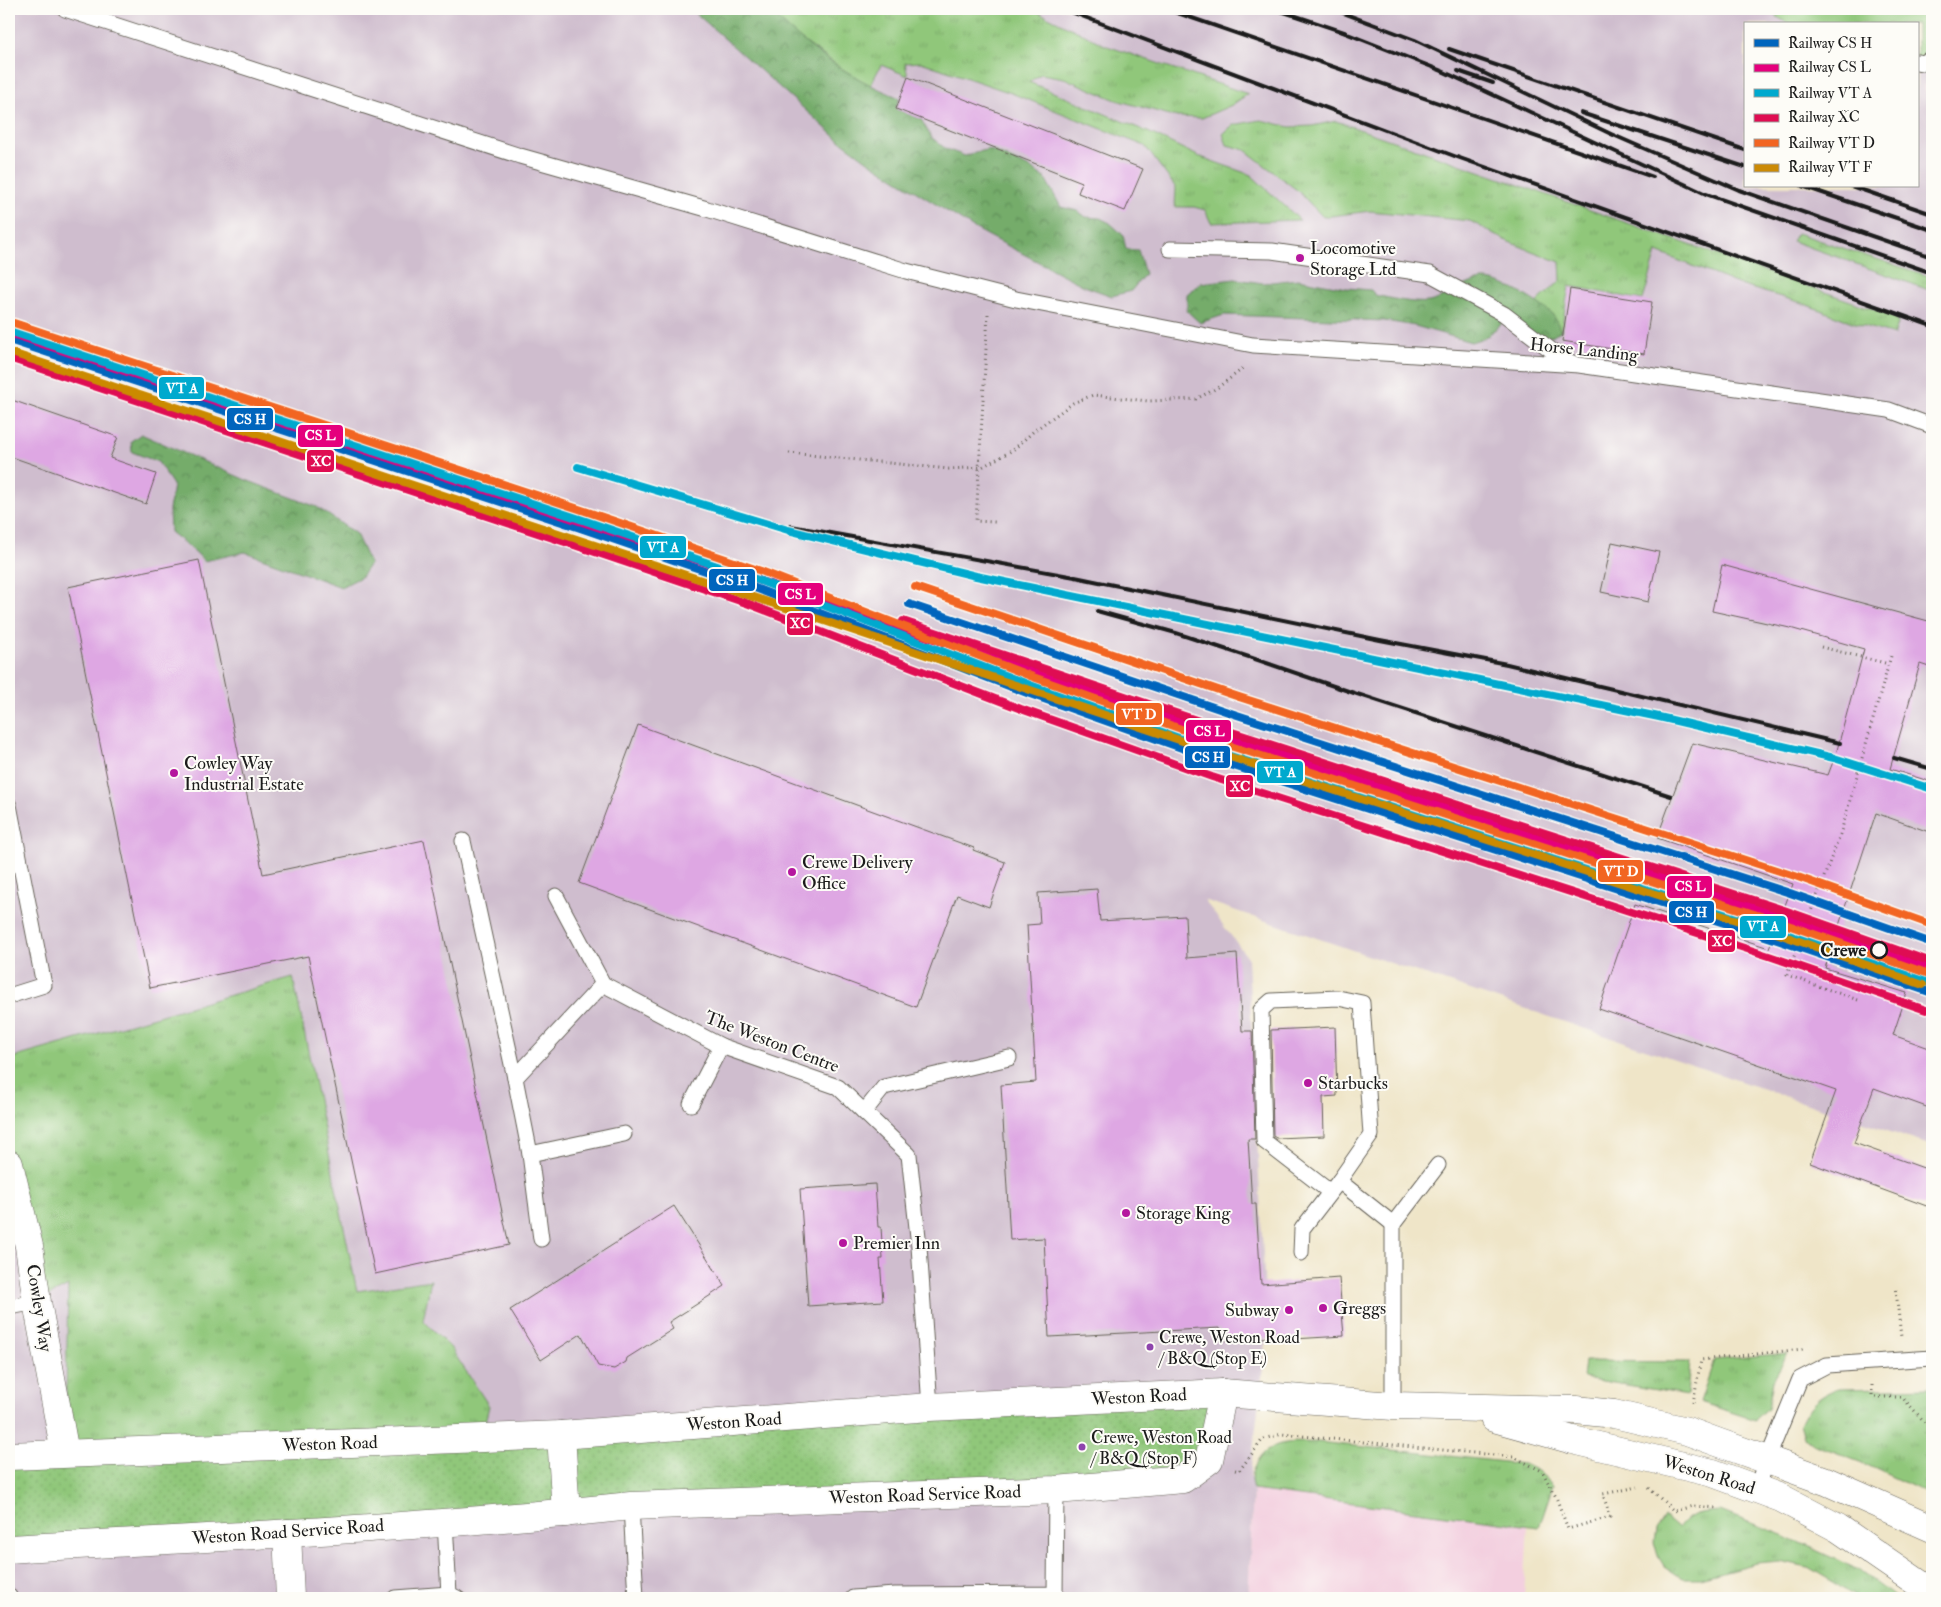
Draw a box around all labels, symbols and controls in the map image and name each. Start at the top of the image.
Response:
legend [1744,22,1918,188]
text: Railway CS H [1788,34,1872,53]
text: Railway CS L [1788,58,1871,77]
text: Railway VT A [1788,84,1873,103]
text: Railway XC [1788,108,1860,127]
text: Railway VT D [1788,134,1875,153]
text: Railway VT F [1788,158,1873,177]
place label: Locomotive Storage Ltd [1310,237,1397,281]
marker: Locomotive Storage Ltd [1294,252,1306,264]
street label: Horse Landing [1529,333,1640,367]
line badge: VT A [158,376,205,400]
text: VT A [165,380,198,397]
line badge: CS H [226,407,274,431]
text: CS H [234,411,267,428]
line badge: CS L [297,424,344,448]
text: CS L [304,427,336,444]
line badge: XC [306,449,335,473]
text: XC [311,453,331,470]
line badge: VT A [639,535,687,559]
text: VT A [646,539,679,556]
line badge: CS H [708,568,756,592]
text: CS H [716,572,749,589]
line badge: CS L [777,582,824,606]
text: CS L [784,586,816,603]
line badge: XC [786,612,814,636]
text: XC [790,615,810,632]
line badge: VT D [1115,702,1163,726]
text: VT D [1121,706,1156,723]
line badge: CS L [1185,719,1232,743]
text: CS L [1193,723,1225,740]
line badge: CS H [1184,745,1231,769]
text: CS H [1192,749,1225,766]
place label: Cowley Way Industrial Estate [184,752,304,796]
line badge: VT A [1256,760,1304,784]
text: VT A [1263,764,1296,781]
marker: Cowley Way Industrial Estate [168,767,180,779]
line badge: XC [1225,774,1254,798]
text: XC [1230,778,1250,795]
place label: Crewe Delivery Office [802,851,914,895]
line badge: VT D [1597,859,1644,883]
text: VT D [1603,863,1638,880]
marker: Crewe Delivery Office [786,866,798,878]
line badge: CS L [1666,875,1713,899]
text: CS L [1674,878,1706,895]
line badge: CS H [1668,900,1715,924]
text: CS H [1675,904,1708,921]
line badge: VT A [1739,915,1787,939]
text: VT A [1746,918,1779,935]
line badge: XC [1707,929,1736,953]
text: XC [1712,933,1732,950]
place label: Crewe [1820,939,1866,962]
marker: Crewe [1870,941,1888,959]
street label: The Weston Centre [702,1006,843,1078]
place label: Starbucks [1318,1072,1388,1095]
marker: Starbucks [1302,1077,1314,1089]
place label: Storage King [1136,1202,1231,1225]
marker: Storage King [1120,1207,1132,1219]
place label: Premier Inn [853,1232,940,1255]
marker: Premier Inn [837,1237,849,1249]
street label: Cowley Way [21,1263,57,1355]
place label: Greggs [1333,1297,1386,1320]
place label: Subway [1225,1299,1280,1322]
marker: Greggs [1317,1302,1329,1314]
marker: Subway [1283,1304,1295,1316]
place label: Crewe, Weston Road / B&Q (Stop E) [1157,1327,1301,1370]
marker: Crewe, Weston Road / B&Q (Stop E) [1145,1342,1155,1352]
street label: Weston Road [1090,1383,1187,1411]
street label: Weston Road [685,1407,783,1437]
place label: Crewe, Weston Road / B&Q (Stop F) [1089,1427,1233,1470]
street label: Weston Road [281,1431,378,1457]
marker: Crewe, Weston Road / B&Q (Stop F) [1077,1442,1087,1452]
street label: Weston Road [1659,1450,1758,1500]
street label: Weston Road Service Road [827,1480,1022,1510]
street label: Weston Road Service Road [190,1514,385,1550]

